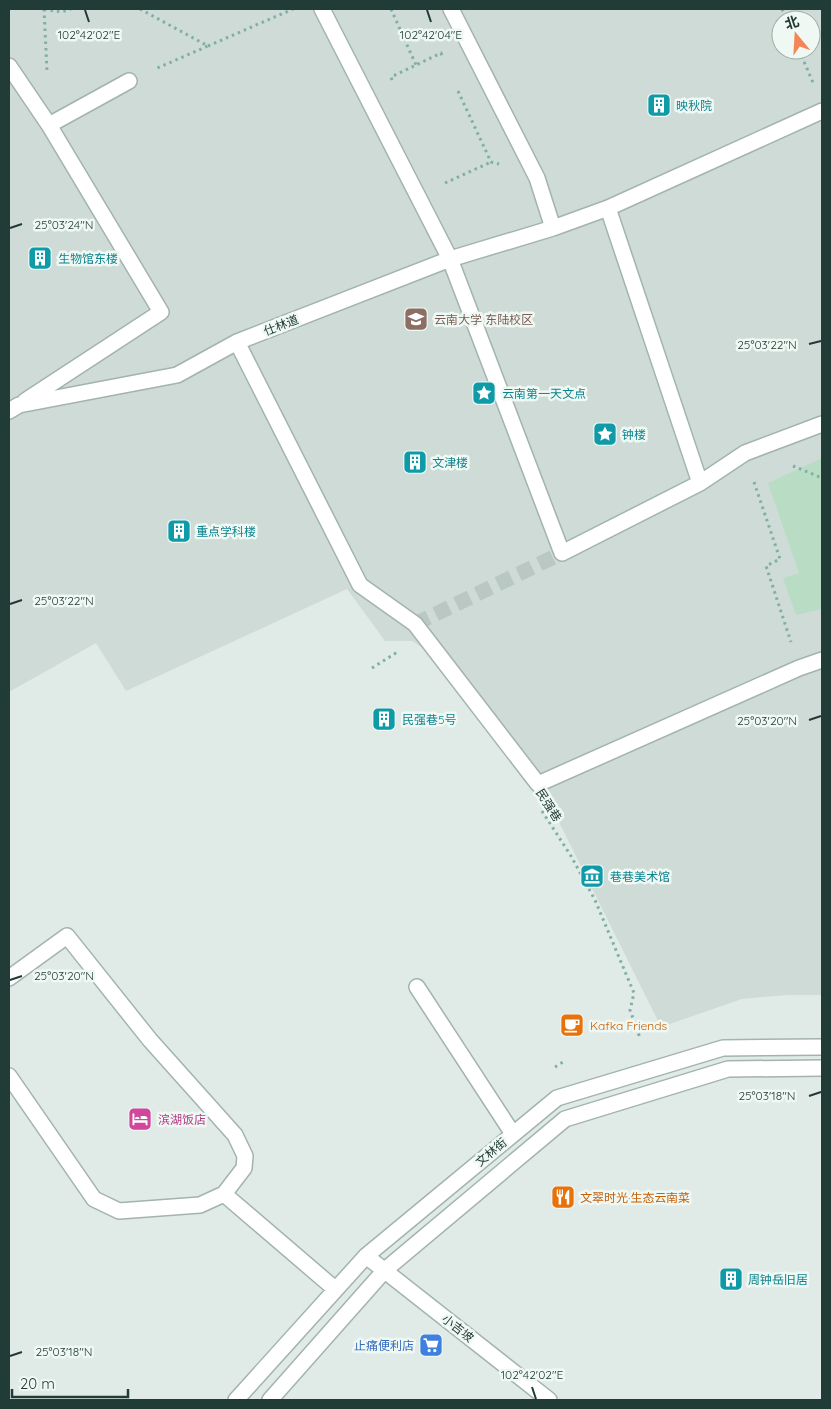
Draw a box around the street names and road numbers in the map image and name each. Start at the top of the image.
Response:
street label: 仕林道 [262,312,300,338]
street label: 民强巷 [533,786,565,824]
street label: 文林街 [472,1135,510,1169]
street label: 小吉坡 [439,1311,477,1345]

